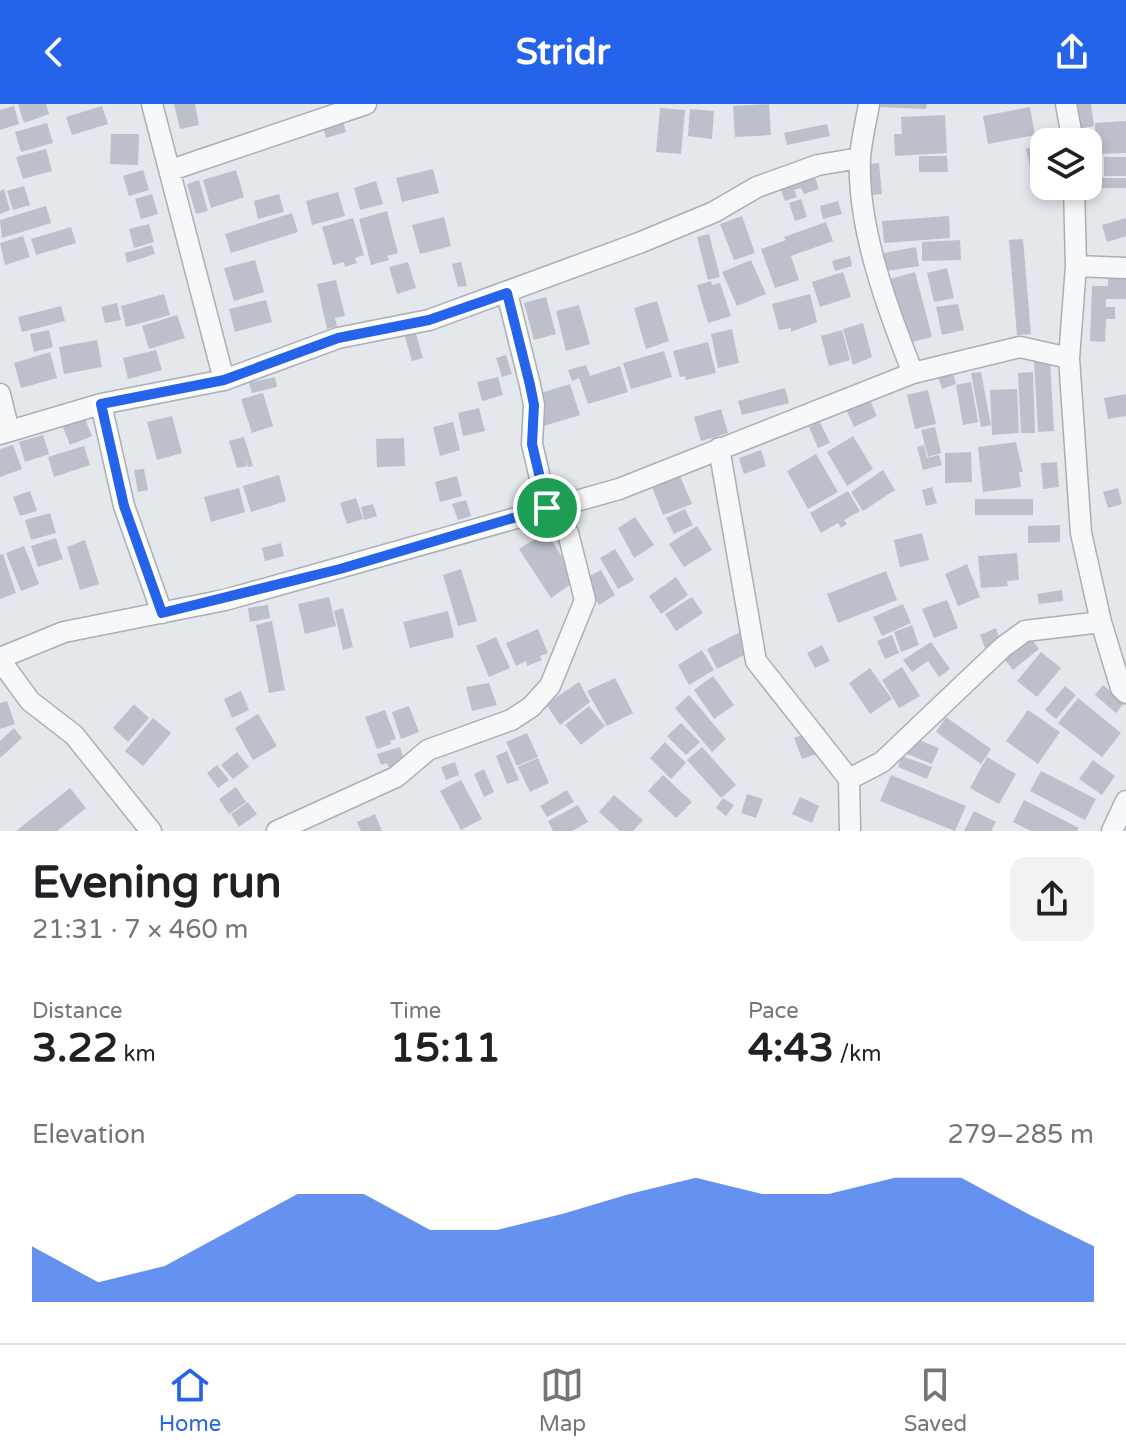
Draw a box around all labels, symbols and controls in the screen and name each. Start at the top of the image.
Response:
icon: back [32,30,76,74]
icon: share [1050,30,1094,74]
text: Stridr [516,31,610,74]
map controls [1030,128,1102,200]
button: layers [1030,128,1102,200]
pin [513,474,581,542]
icon: arrive [525,486,569,530]
text: Evening run [32,857,281,910]
button: share [1010,857,1094,941]
text: 21:31 · 7 × 460 m [32,914,248,945]
text: Distance [32,998,123,1024]
text: Time [390,998,441,1024]
text: Pace [748,998,799,1024]
text: 3.22 [32,1024,118,1072]
text: 15:11 [390,1024,501,1072]
text: 4:43 [748,1024,834,1072]
text: km [118,1041,156,1067]
text: /km [834,1041,881,1067]
text: Elevation [32,1119,146,1150]
text: 279–285 m [948,1119,1094,1150]
tab: Home [159,1363,221,1437]
tab: Map [539,1363,586,1437]
tab: Saved [904,1363,967,1437]

